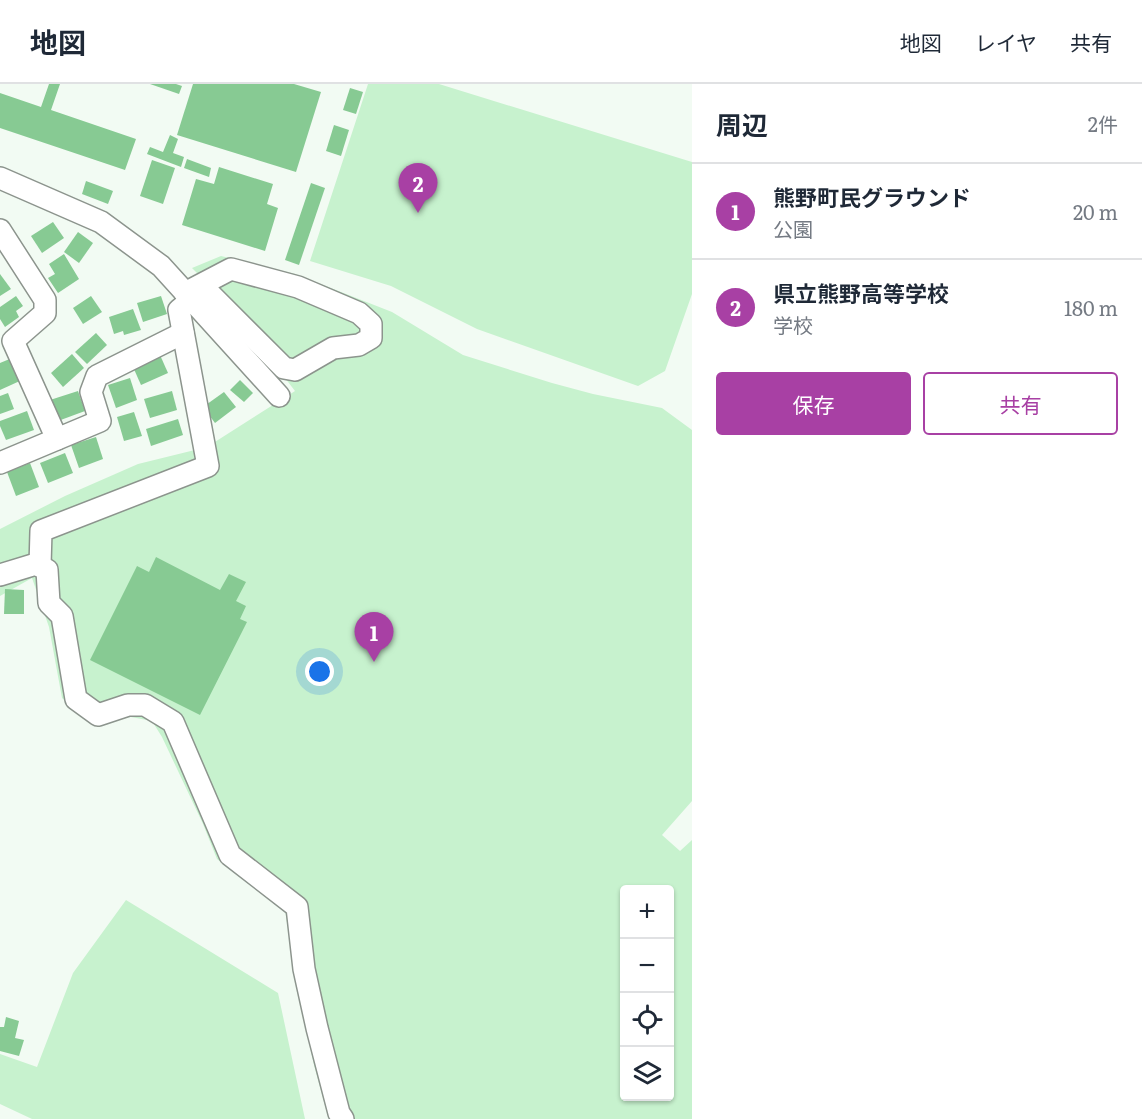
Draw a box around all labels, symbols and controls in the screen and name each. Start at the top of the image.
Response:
text: 地図 [30,20,86,62]
text: 地図 [900,26,942,57]
text: レイヤ [975,26,1037,57]
text: 共有 [1070,26,1112,57]
text: 周辺 [716,104,768,143]
text: 2件 [1088,108,1118,138]
pin: 2 [398,164,438,213]
text: 熊野町民グラウンド [773,180,971,213]
text: 1 [731,196,740,226]
text: 20 m [1073,196,1118,226]
text: 公園 [773,213,813,243]
text: 県立熊野高等学校 [773,276,949,309]
text: 2 [730,292,741,322]
text: 180 m [1064,292,1118,322]
text: 学校 [773,309,813,339]
button: 保存 [716,372,911,435]
button: 共有 [923,372,1118,435]
pin: 1 [354,612,394,662]
your location [305,657,334,686]
map controls [620,885,674,1101]
button: + [620,885,674,939]
button: − [620,939,674,993]
button: locate [620,993,674,1047]
button: layers [620,1047,674,1101]

